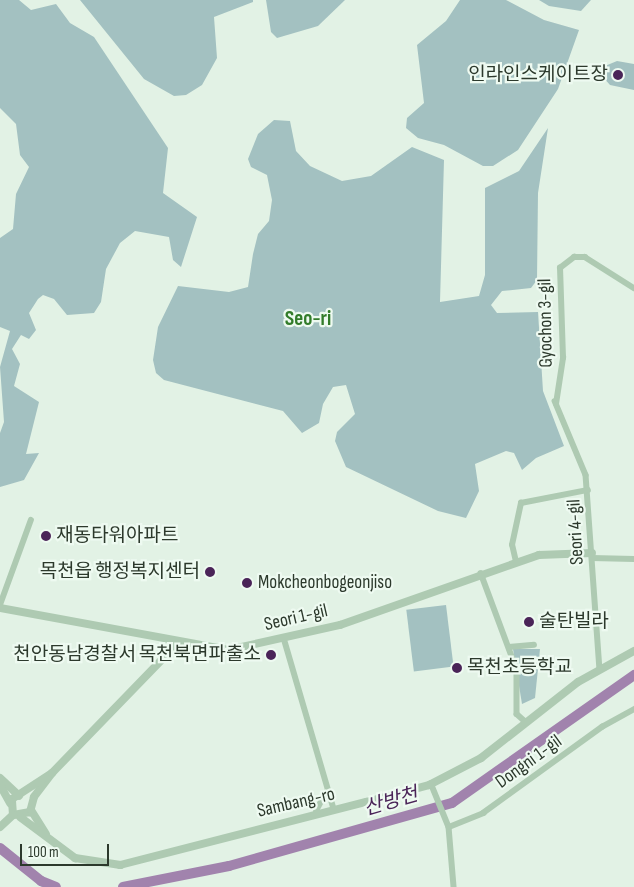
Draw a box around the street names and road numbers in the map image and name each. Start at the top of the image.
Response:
street label: Gyochon 3-gil [534,278,558,368]
street label: Seori 4-gil [563,499,589,565]
street label: Seori 1-gil [262,600,330,636]
street label: Dongni 1-gil [491,730,567,794]
street label: Sambang-ro [255,783,337,823]

